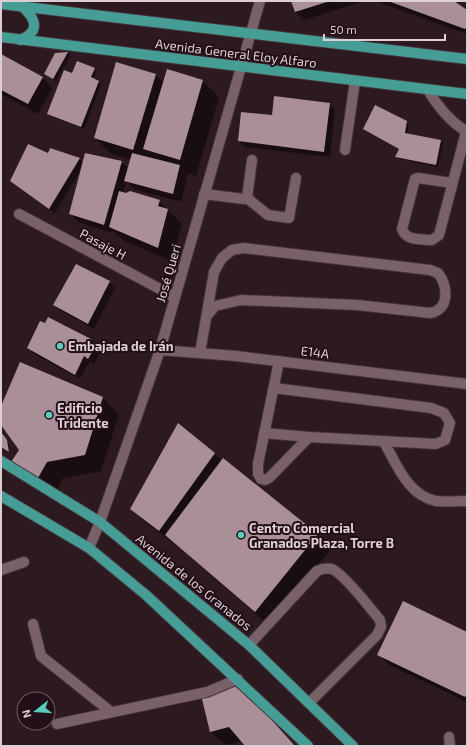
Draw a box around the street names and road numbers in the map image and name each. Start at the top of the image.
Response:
street label: Avenida General Eloy Alfaro [154,35,318,71]
street label: Pasaje H [77,225,129,263]
street label: José Queri [152,242,184,304]
street label: E14A [300,342,330,362]
street label: Avenida de los Granados [133,530,255,634]

